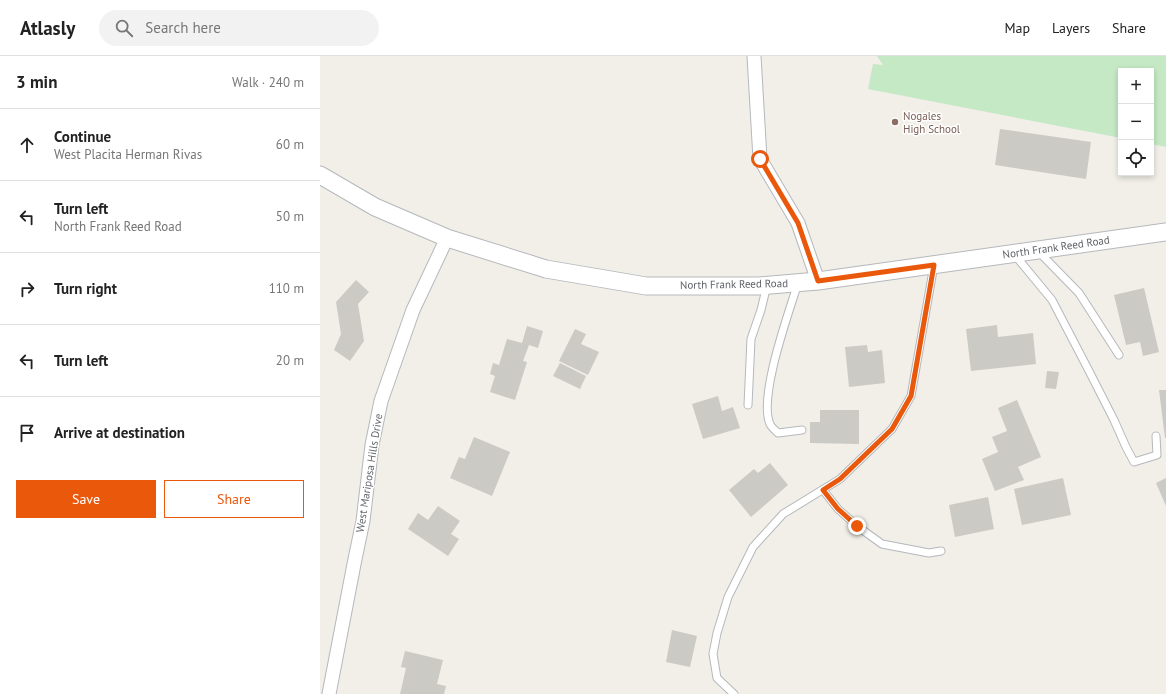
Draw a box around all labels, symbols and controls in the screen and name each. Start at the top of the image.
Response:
search box [99,10,379,46]
text: Atlasly [20,16,75,40]
icon: search [113,17,135,39]
text: Search here [145,18,221,37]
text: Map [1004,19,1030,37]
text: Layers [1052,19,1090,37]
text: Share [1112,19,1146,37]
map controls [1118,68,1154,176]
button: + [1118,68,1154,104]
text: 3 min [16,71,57,93]
text: Walk · 240 m [232,74,304,91]
button: − [1118,104,1154,140]
place label: Nogales High School [903,109,961,136]
marker: Nogales High School [890,117,900,127]
text: Continue [54,127,111,146]
icon: ahead [16,134,38,156]
text: 60 m [276,136,304,153]
button: locate [1118,140,1154,176]
text: West Placita Herman Rivas [54,146,202,163]
route start [751,150,769,168]
text: Turn left [54,199,108,218]
icon: left [16,206,38,228]
text: 50 m [276,208,304,225]
text: North Frank Reed Road [54,218,182,235]
street label: North Frank Reed Road [1002,233,1111,261]
street label: North Frank Reed Road [680,276,788,292]
icon: right [16,278,38,300]
text: Turn right [54,279,117,298]
text: 110 m [269,280,304,297]
icon: left [16,350,38,372]
text: Turn left [54,351,108,370]
text: 20 m [276,352,304,369]
street label: West Mariposa Hills Drive [353,412,385,533]
icon: arrive [16,422,38,444]
text: Arrive at destination [54,423,185,442]
button: Save [16,480,156,518]
button: Share [164,480,304,518]
route end [848,517,866,535]

